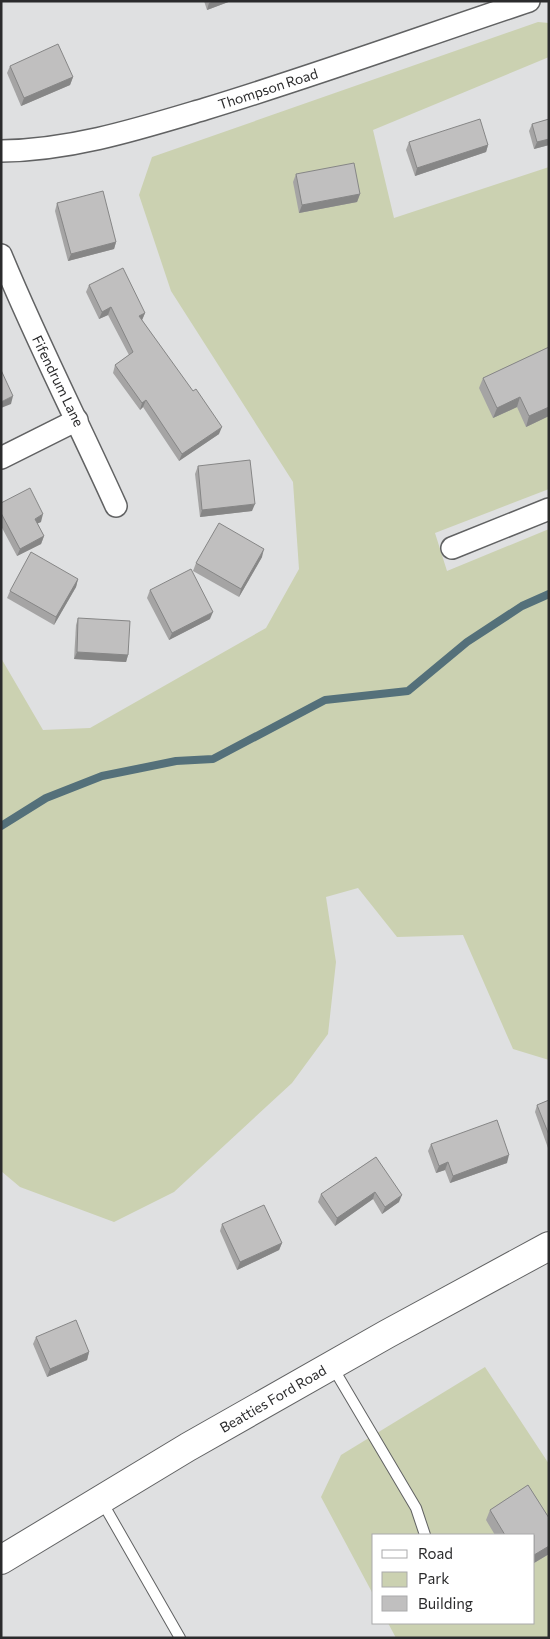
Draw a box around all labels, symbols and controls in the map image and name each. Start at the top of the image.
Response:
street label: Thompson Road [216,64,320,113]
street label: Fifendrum Lane [29,332,88,429]
street label: Beatties Ford Road [216,1361,329,1436]
legend [372,1534,535,1624]
text: Road [418,1544,453,1562]
text: Park [418,1569,449,1587]
text: Building [418,1594,473,1612]

